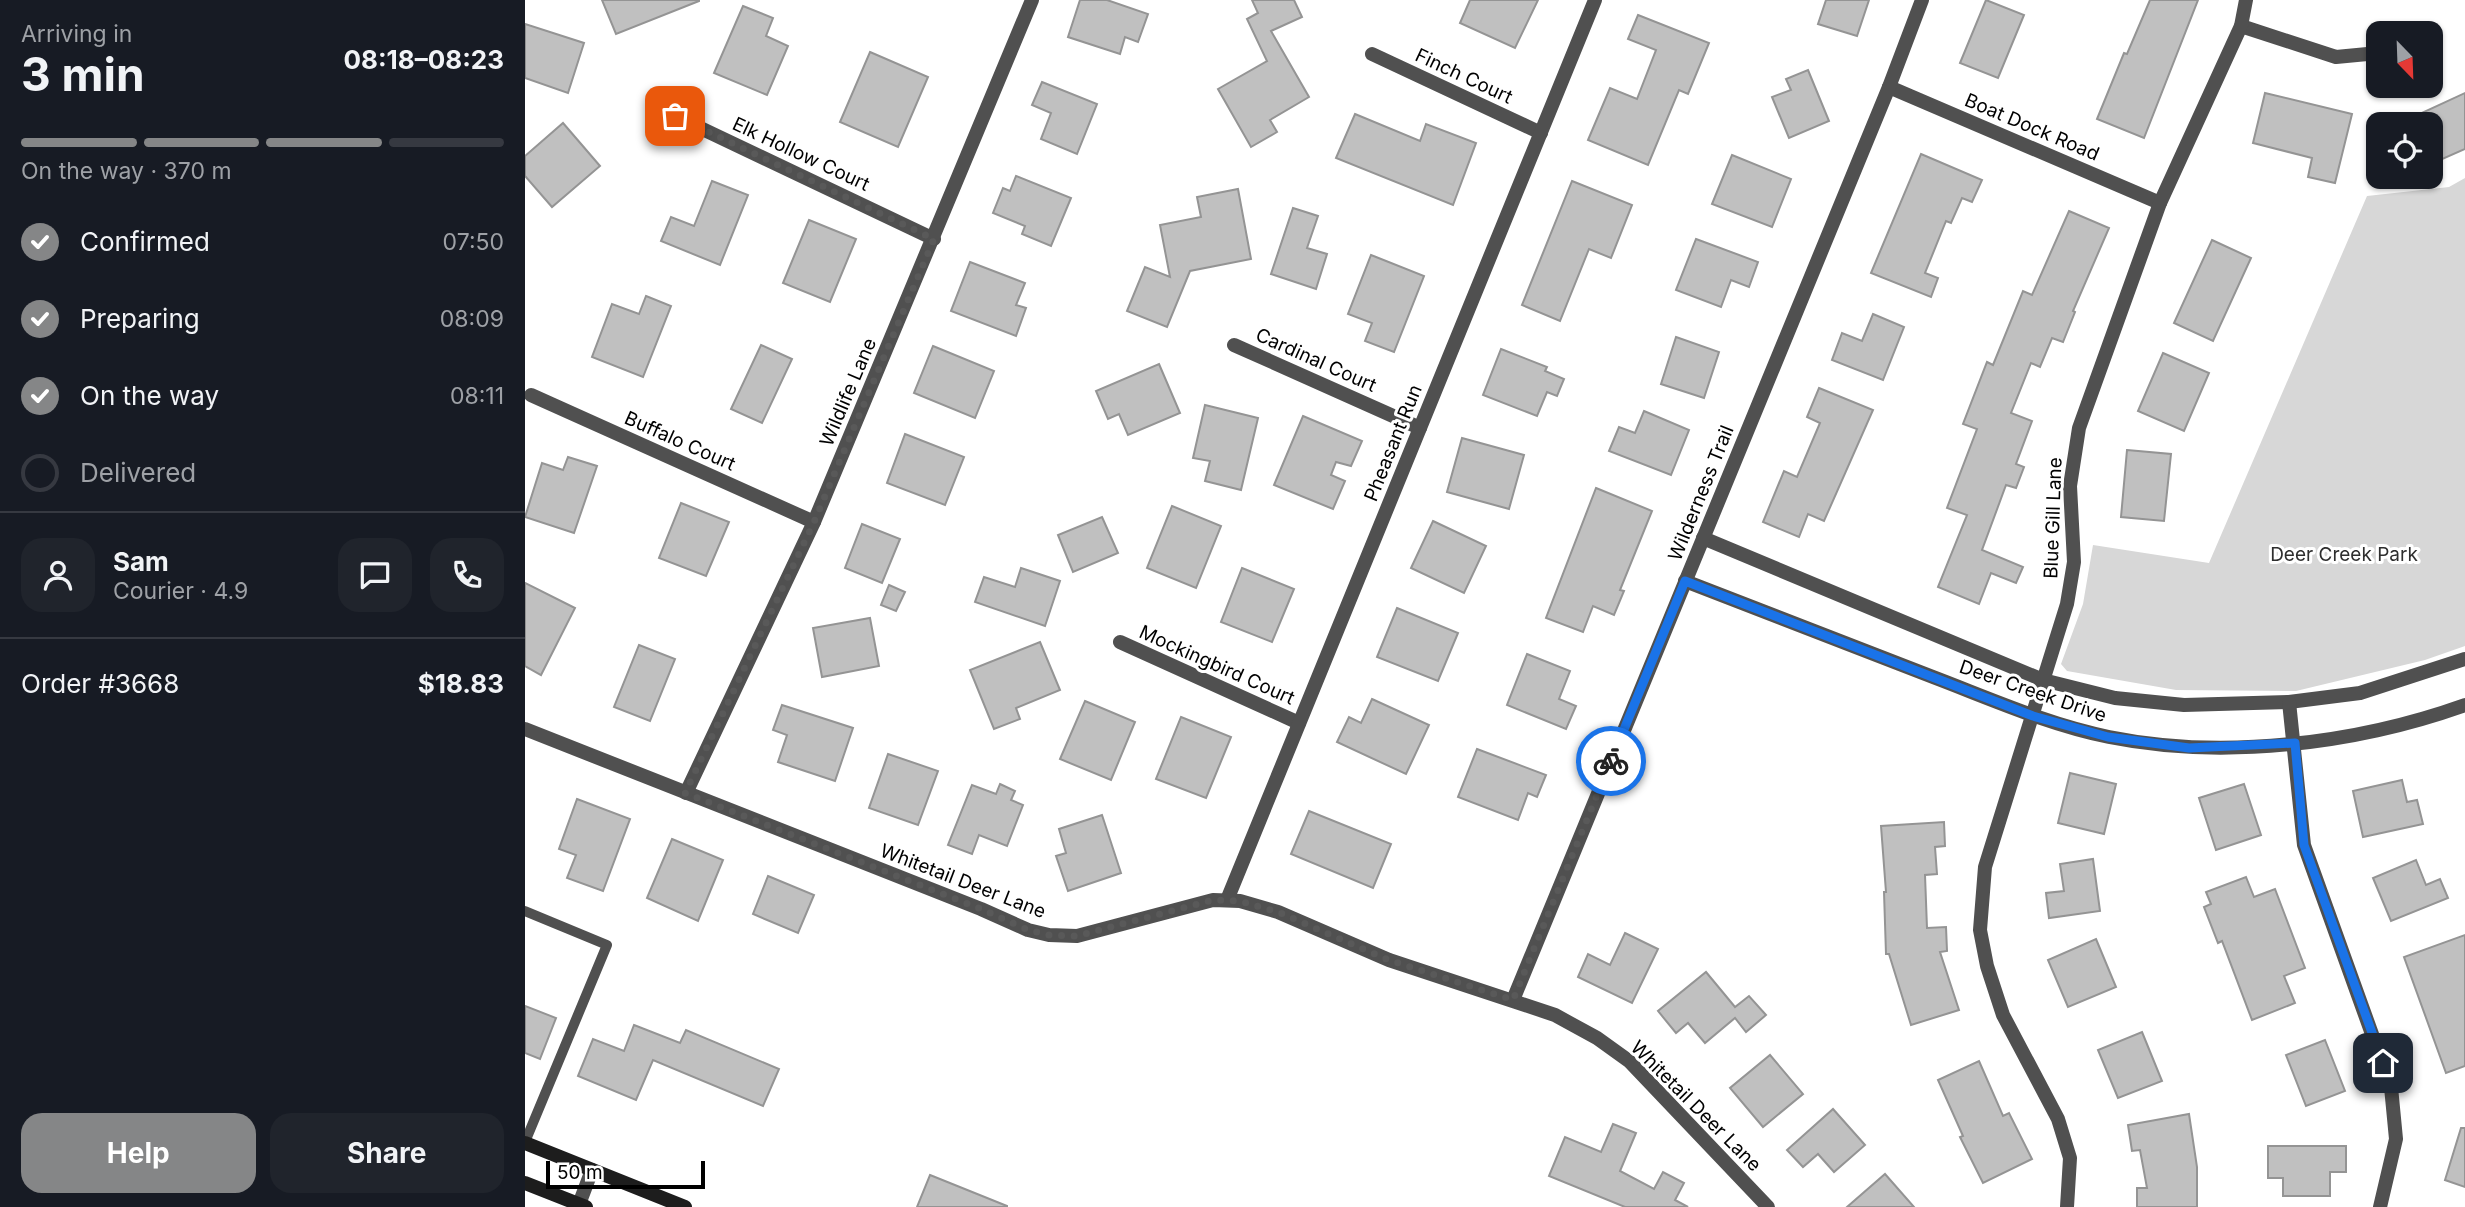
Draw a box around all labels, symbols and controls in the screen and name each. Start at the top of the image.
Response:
text: Arriving in [21,20,132,48]
north arrow [2366,21,2443,98]
map controls [2366,21,2443,189]
street label: Finch Court [1412,43,1516,109]
text: 08:18–08:23 [343,44,504,75]
text: 3 min [21,46,145,102]
pin [645,86,705,146]
street label: Boat Dock Road [1961,88,2103,166]
icon: bag [656,97,694,135]
street label: Elk Hollow Court [729,112,873,196]
button: locate [2366,112,2443,189]
text: On the way · 370 m [21,157,232,185]
icon: check [21,223,59,261]
text: Confirmed [80,226,210,257]
text: 07:50 [443,228,504,256]
icon: check [21,300,59,338]
text: Preparing [80,303,200,334]
text: 08:09 [440,305,504,333]
street label: Cardinal Court [1252,323,1380,397]
street label: Wildlife Lane [815,334,881,450]
icon: check [21,377,59,415]
text: On the way [80,380,219,411]
street label: Pheasant Run [1359,381,1427,505]
text: 08:11 [450,382,504,410]
street label: Buffalo Court [621,406,739,476]
street label: Wilderness Trail [1663,422,1739,564]
text: Delivered [80,457,196,488]
street label: Blue Gill Lane [2039,457,2067,579]
button: person [21,538,95,612]
button: chat [338,538,412,612]
button: phone [430,538,504,612]
park label: Deer Creek Park [2270,543,2418,566]
text: Sam [113,546,169,577]
text: Courier · 4.9 [113,577,248,605]
street label: Mockingbird Court [1136,620,1298,710]
street label: Deer Creek Drive [1956,655,2110,727]
text: Order #3668 [21,668,179,699]
text: $18.83 [418,668,504,699]
courier [1576,726,1646,796]
icon: bike [1592,742,1630,780]
street label: Whitetail Deer Lane [877,839,1049,923]
pin [2353,1033,2413,1093]
street label: Whitetail Deer Lane [1626,1036,1766,1176]
icon: home [2364,1044,2402,1082]
button: Help [21,1113,256,1193]
button: Share [270,1113,504,1193]
scale bar [546,1158,705,1190]
text: 50 m [557,1161,603,1184]

